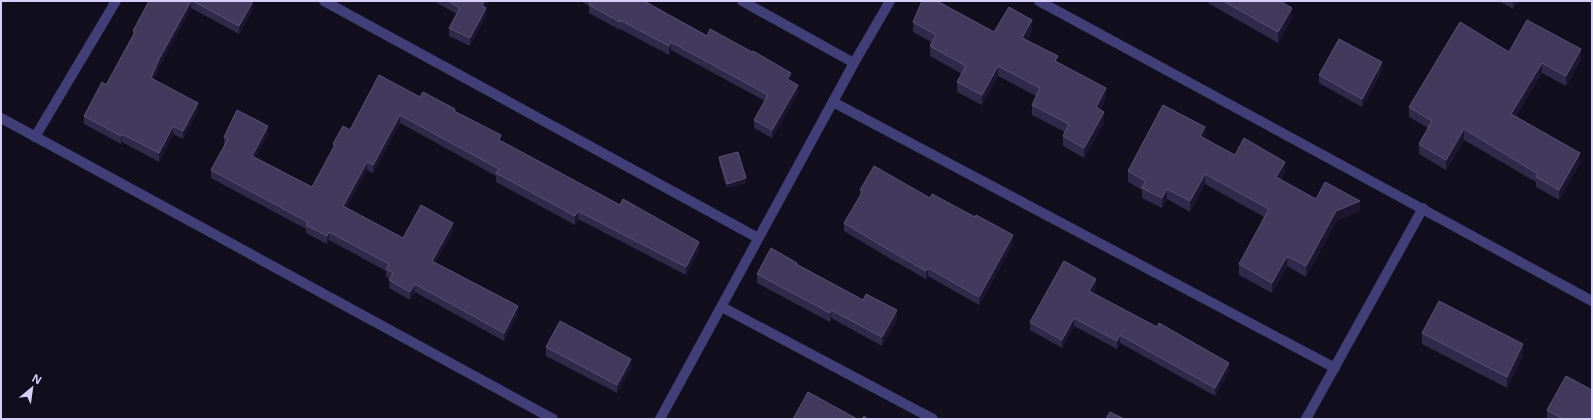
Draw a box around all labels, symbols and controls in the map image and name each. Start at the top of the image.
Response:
north arrow [12,368,52,408]
text: N [30,370,45,388]

